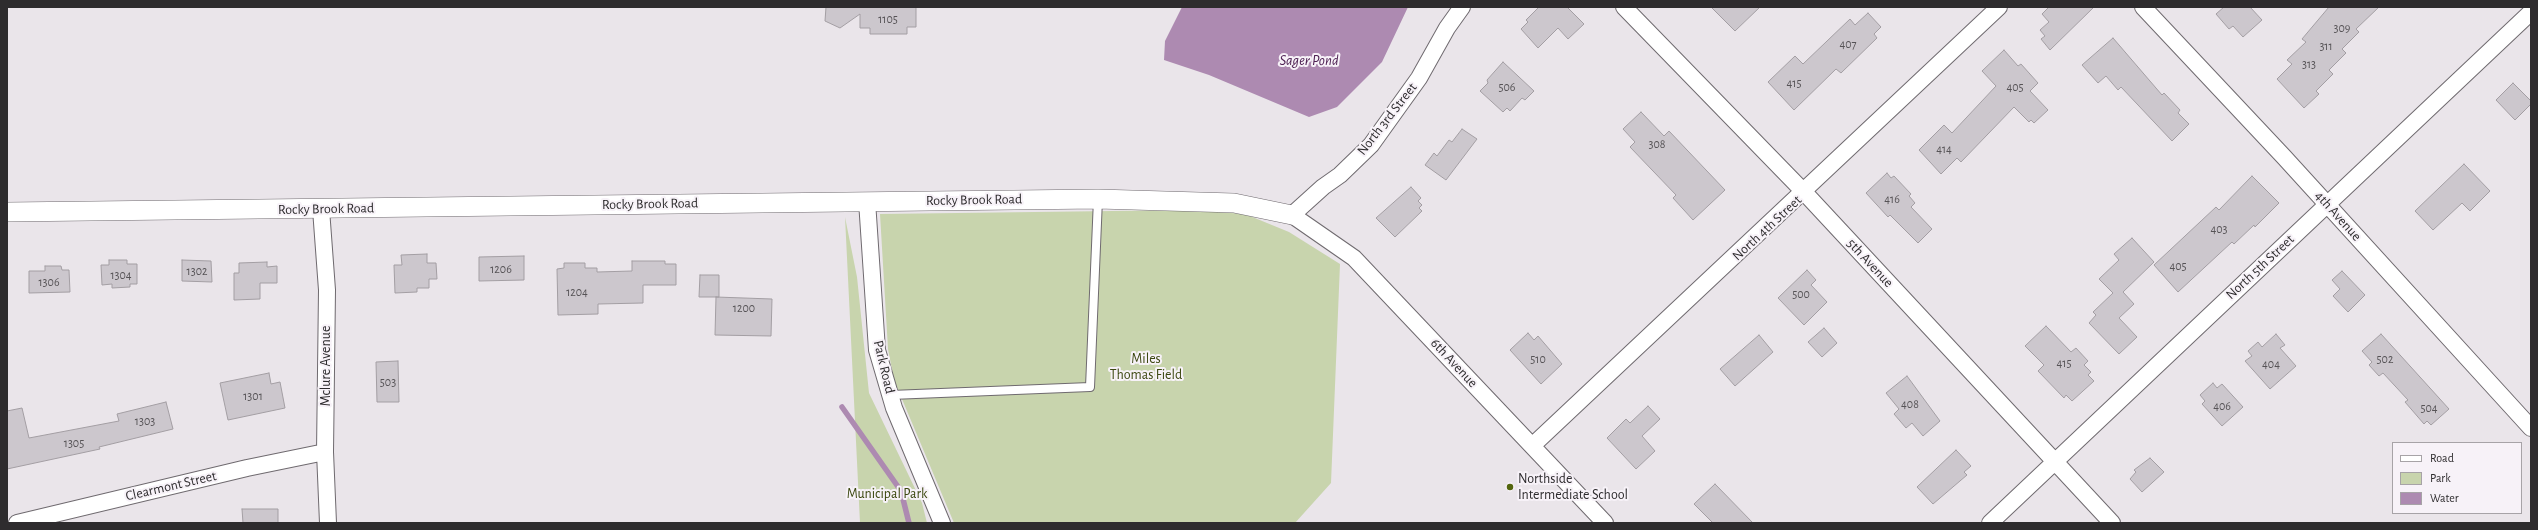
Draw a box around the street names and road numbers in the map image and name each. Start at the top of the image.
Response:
street label: North 3rd Street [1353,79,1421,159]
street label: 4th Avenue [2311,187,2365,245]
street label: Rocky Brook Road [926,191,1022,209]
street label: North 4th Street [1729,192,1805,264]
street label: Rocky Brook Road [602,195,698,213]
street label: Rocky Brook Road [278,200,374,218]
street label: North 5th Street [2222,231,2298,303]
street label: 5th Avenue [1843,235,1897,291]
street label: Mclure Avenue [318,326,334,406]
street label: 6th Avenue [1427,335,1481,391]
street label: Park Road [870,339,898,395]
street label: Clearmont Street [124,467,218,505]

